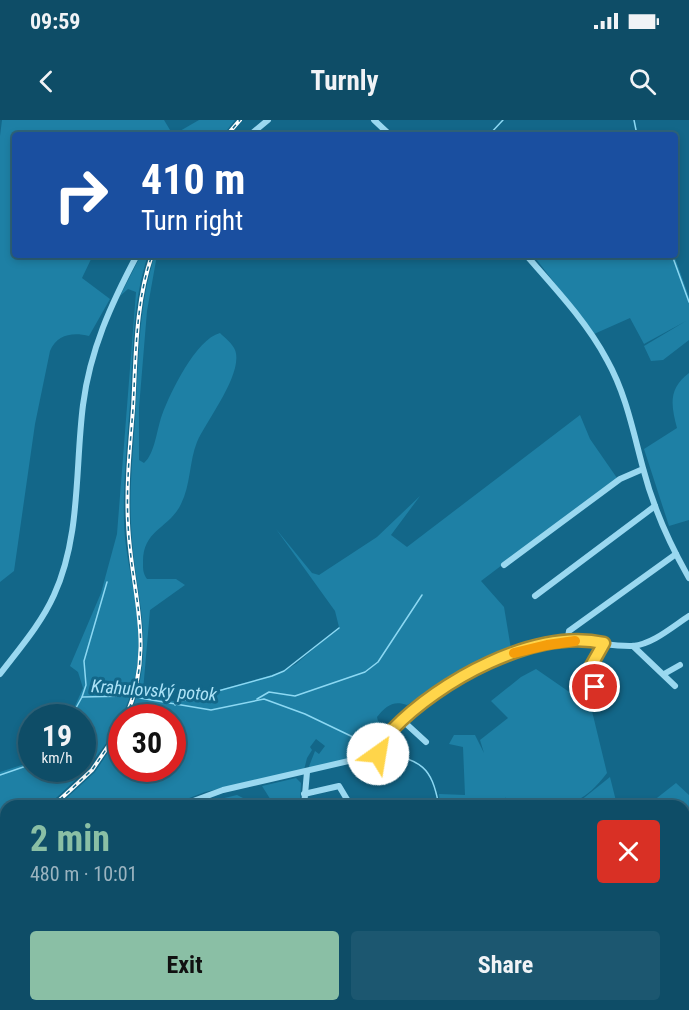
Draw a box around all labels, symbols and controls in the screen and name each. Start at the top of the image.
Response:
text: 09:59 [30,9,81,34]
icon: back [30,65,63,98]
text: Turnly [310,65,379,97]
icon: search [626,65,659,98]
text: 410 m [141,155,246,204]
icon: right [42,156,120,234]
text: Turn right [141,205,243,237]
pin [569,661,620,712]
icon: arrive [578,670,611,703]
water label: Krahulovský potok [90,675,219,705]
speed limit sign: 30 [108,704,186,782]
text: 19 [42,718,72,753]
position arrow [346,722,410,786]
text: km/h [42,749,72,767]
text: 2 min [30,818,110,860]
button: close [597,820,660,883]
text: 480 m · 10:01 [30,862,137,886]
button: Exit [30,931,339,1000]
button: Share [351,931,660,1000]

